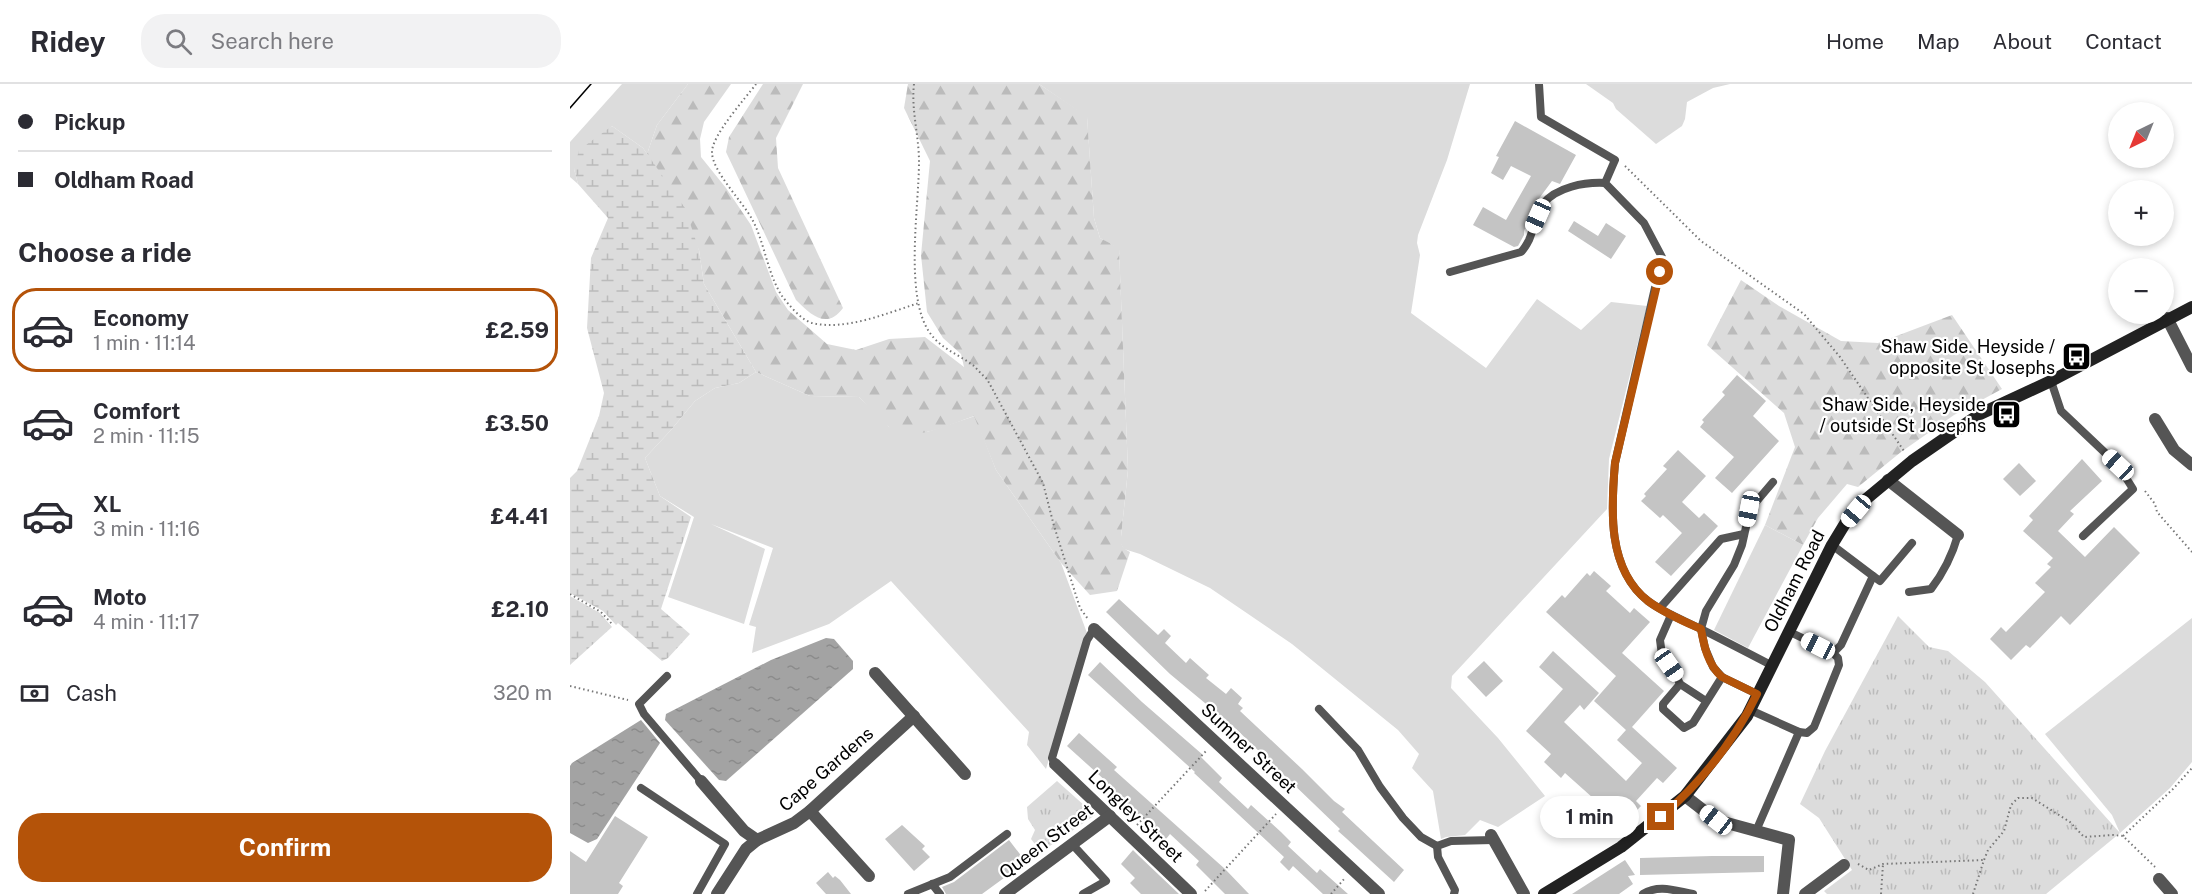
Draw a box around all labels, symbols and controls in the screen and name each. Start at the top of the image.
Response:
search box [141,14,561,68]
text: Ridey [30,25,105,58]
icon: search [162,25,195,58]
text: Search here [210,28,334,54]
text: Home [1826,29,1884,54]
text: Map [1917,29,1960,54]
text: About [1993,29,2052,54]
text: Contact [2085,29,2162,54]
north arrow [2108,102,2174,168]
map controls [2108,102,2174,324]
text: Pickup [54,109,125,135]
text: Oldham Road [54,167,194,193]
button: + [2108,180,2174,246]
car [1522,196,1554,236]
text: Choose a ride [18,236,192,268]
route start [1646,258,1673,285]
button: − [2108,258,2174,324]
icon: car [21,303,75,357]
text: Economy [93,305,189,331]
text: £2.59 [485,317,549,343]
text: 1 min · 11:14 [93,331,196,355]
place label: Shaw Side. Heyside / opposite St Josephs [1881,336,2056,378]
bus stop icon: Shaw Side. Heyside / opposite St Josephs [2060,340,2092,372]
place label: Shaw Side, Heyside / outside St Josephs [1820,394,1986,436]
icon: car [21,396,75,450]
text: Comfort [93,398,180,424]
bus stop icon: Shaw Side, Heyside / outside St Josephs [1991,398,2023,430]
text: £3.50 [485,410,549,436]
text: 2 min · 11:15 [93,424,200,448]
car [2099,446,2137,484]
icon: car [21,489,75,543]
car [1737,490,1761,528]
text: XL [93,491,121,517]
car [1838,491,1874,531]
text: £4.41 [491,503,549,529]
text: 3 min · 11:16 [93,517,200,541]
street label: Oldham Road [1759,526,1829,636]
icon: car [21,582,75,636]
text: Moto [93,584,147,610]
text: £2.10 [491,596,549,622]
text: 4 min · 11:17 [93,610,199,634]
car [1798,630,1838,662]
car [1651,645,1687,685]
icon: cash [18,677,51,710]
text: Cash [66,680,117,706]
text: 320 m [493,681,552,705]
street label: Sumner Street [1197,698,1301,798]
street label: Cape Gardens [775,722,877,816]
street label: Longley Street [1084,766,1188,866]
callout: 1 min [1541,796,1640,838]
street label: Queen Street [995,799,1097,883]
car [1696,802,1736,838]
route end [1647,803,1674,830]
text: 1 min [1565,805,1614,829]
button: Confirm [18,813,552,882]

